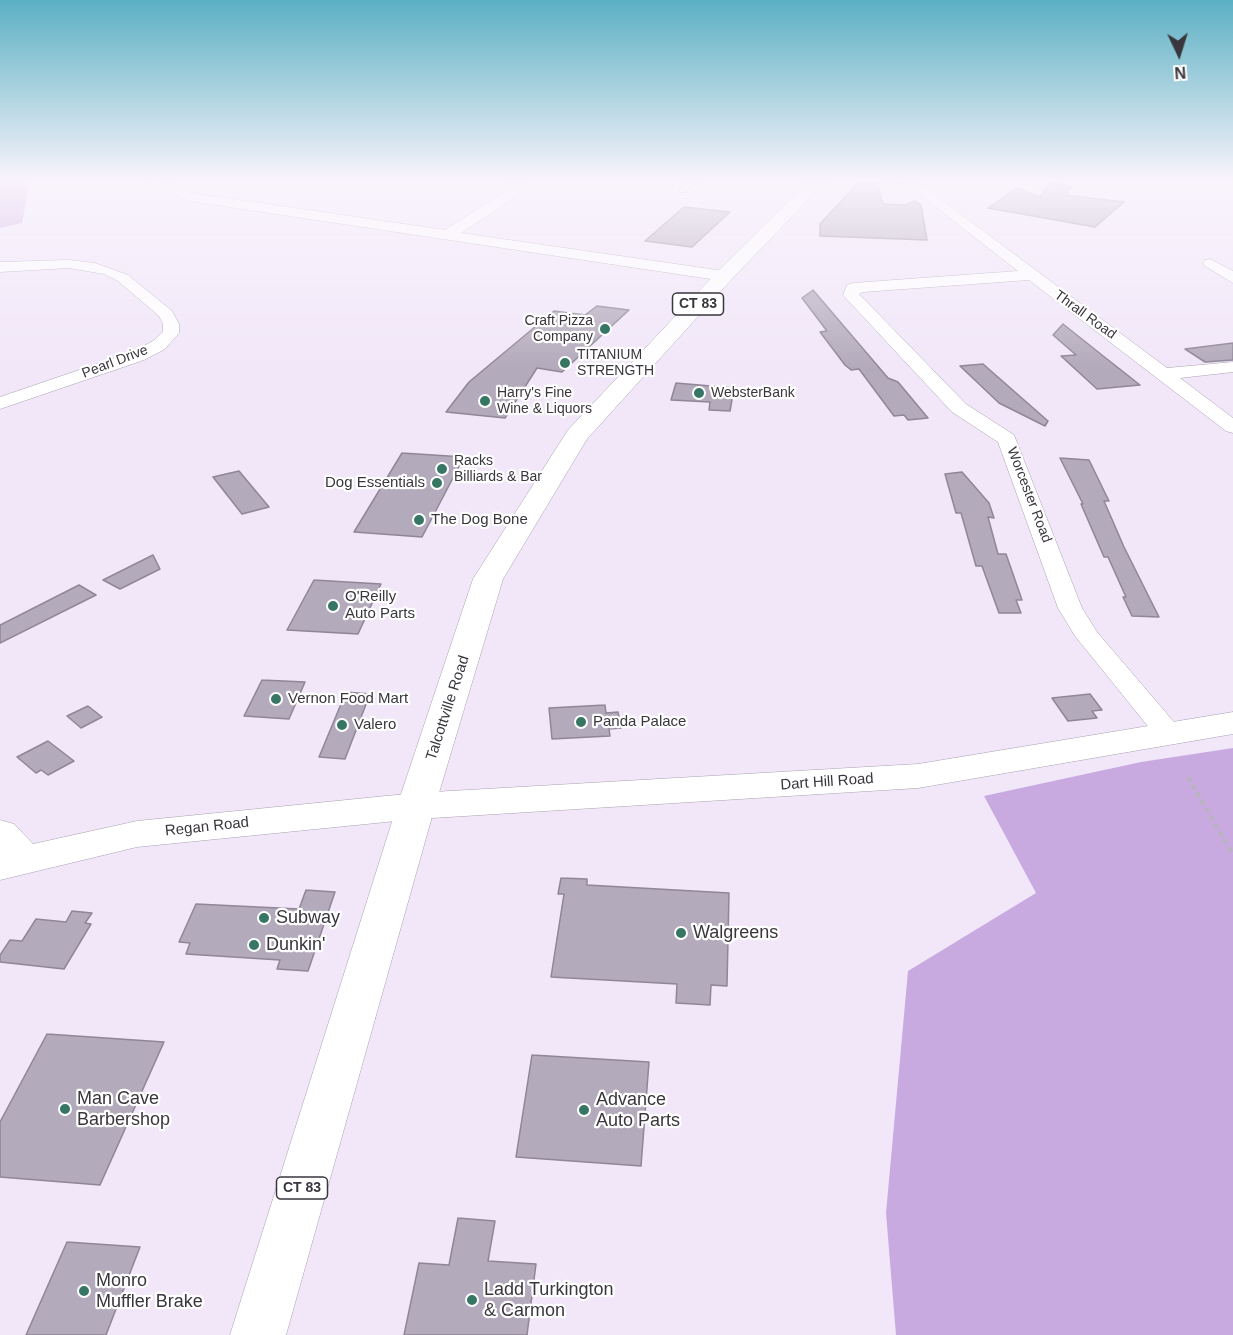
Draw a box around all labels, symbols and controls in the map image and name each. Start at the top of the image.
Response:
north arrow [1149,24,1209,84]
text: N [1174,64,1187,81]
street label: Thrall Road [1051,287,1119,343]
road number: CT 83 [672,293,724,315]
place label: Craft Pizza Company [525,313,593,346]
marker: Craft Pizza Company [598,322,612,336]
street label: Pearl Drive [80,342,150,382]
place label: TITANIUM STRENGTH [577,347,654,380]
marker: TITANIUM STRENGTH [558,356,572,370]
place label: Harry's Fine Wine & Liquors [497,385,592,418]
place label: WebsterBank [711,385,795,401]
marker: WebsterBank [692,386,706,400]
marker: Harry's Fine Wine & Liquors [478,394,492,408]
street label: Worcester Road [1003,445,1055,545]
place label: Racks Billiards & Bar [454,453,542,485]
marker: Racks Billiards & Bar [435,462,449,476]
place label: Dog Essentials [325,474,425,492]
marker: Dog Essentials [430,476,444,490]
place label: The Dog Bone [431,511,528,529]
marker: The Dog Bone [412,513,426,527]
place label: O'Reilly Auto Parts [345,588,415,623]
marker: O'Reilly Auto Parts [326,599,340,613]
street label: Talcottville Road [423,653,473,763]
place label: Vernon Food Mart [288,690,408,708]
marker: Vernon Food Mart [269,692,283,706]
place label: Panda Palace [593,713,686,731]
marker: Panda Palace [574,715,588,729]
place label: Valero [354,716,396,734]
marker: Valero [335,718,349,732]
street label: Dart Hill Road [780,770,874,794]
street label: Regan Road [164,814,250,840]
place label: Subway [276,907,340,929]
marker: Subway [257,911,271,925]
place label: Walgreens [693,922,778,944]
marker: Walgreens [674,926,688,940]
place label: Dunkin' [266,934,325,956]
marker: Dunkin' [247,938,261,952]
place label: Man Cave Barbershop [77,1088,170,1130]
place label: Advance Auto Parts [596,1089,680,1132]
marker: Man Cave Barbershop [58,1102,72,1116]
marker: Advance Auto Parts [577,1103,591,1117]
road number: CT 83 [276,1177,328,1199]
place label: Monro Muffler Brake [96,1270,203,1312]
place label: Ladd Turkington & Carmon [484,1279,613,1322]
marker: Monro Muffler Brake [77,1284,91,1298]
marker: Ladd Turkington & Carmon [465,1293,479,1307]

